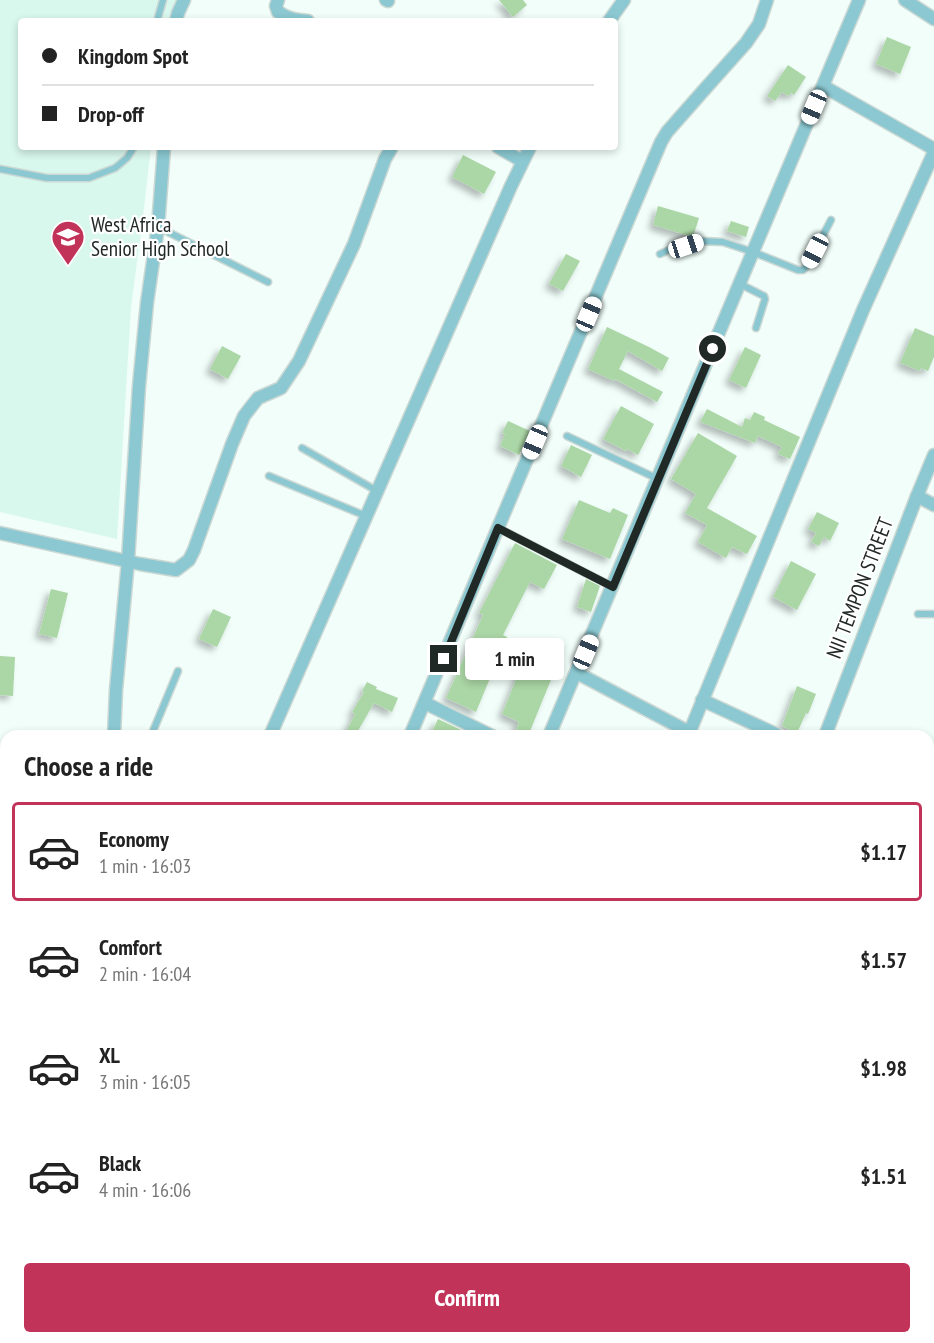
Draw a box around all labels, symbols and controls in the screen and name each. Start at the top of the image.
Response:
text: Kingdom Spot [78,42,188,70]
car [799,87,829,127]
text: Drop-off [78,100,144,128]
place label: West Africa Senior High School [91,211,229,262]
school or university icon: West Africa Senior High School [50,219,86,266]
car [799,231,831,271]
car [666,232,706,260]
car [574,294,604,334]
route start [699,335,726,362]
car [520,422,550,462]
street label: NII TEMPON STREET [820,513,899,662]
car [571,632,601,672]
callout: 1 min [465,638,564,680]
route end [430,645,457,672]
text: 1 min [494,646,535,672]
text: Choose a ride [24,749,153,783]
icon: car [27,825,81,879]
text: Economy [99,825,169,853]
text: $1.17 [860,838,907,866]
text: 1 min · 16:03 [99,853,191,879]
icon: car [27,933,81,987]
text: Comfort [99,933,162,961]
text: $1.57 [860,946,907,974]
text: 2 min · 16:04 [99,961,191,987]
icon: car [27,1041,81,1095]
text: XL [99,1041,120,1069]
text: $1.98 [860,1054,907,1082]
text: 3 min · 16:05 [99,1069,191,1095]
icon: car [27,1149,81,1203]
text: Black [99,1149,141,1177]
text: $1.51 [860,1162,907,1190]
text: 4 min · 16:06 [99,1177,191,1203]
button: Confirm [24,1263,910,1332]

